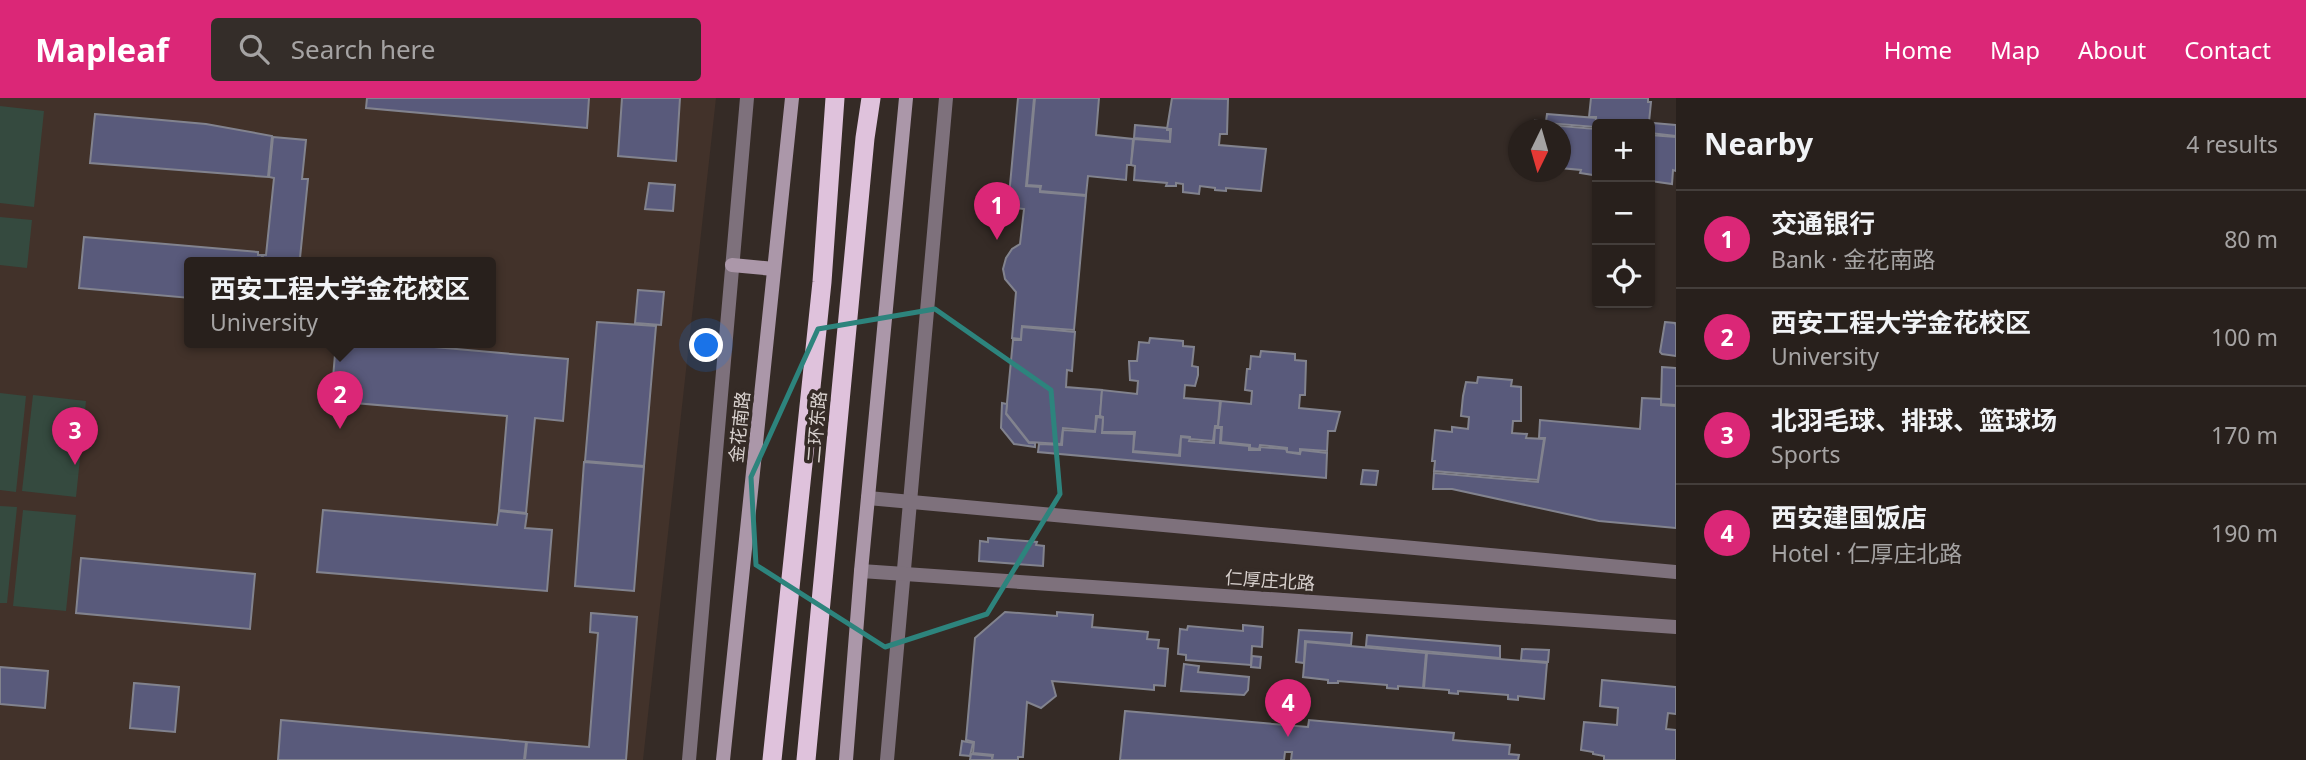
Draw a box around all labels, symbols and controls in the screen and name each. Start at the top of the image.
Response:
search box [211,18,701,81]
text: Mapleaf [35,27,169,72]
icon: search [235,30,273,68]
text: Search here [291,31,436,67]
text: Home [1884,33,1952,66]
text: Map [1990,33,2040,66]
text: About [2078,33,2146,66]
text: Contact [2184,33,2271,66]
north arrow [1508,119,1571,182]
map controls [1592,119,1655,308]
button: + [1592,119,1655,182]
text: Nearby [1704,123,1813,164]
text: 4 results [2186,128,2278,160]
pin: 1 [974,182,1020,240]
button: − [1592,182,1655,245]
text: 交通银行 [1771,205,1875,241]
text: 1 [1720,223,1734,255]
text: 80 m [2224,223,2278,255]
text: Bank · 金花南路 [1771,243,1935,275]
button: locate [1592,245,1655,308]
popup [184,257,496,348]
text: 西安工程大学金花校区 [210,270,470,306]
text: 西安工程大学金花校区 [1771,304,2031,340]
text: University [210,306,318,338]
text: 2 [1720,321,1734,353]
text: 100 m [2211,321,2278,353]
your location [689,328,723,362]
text: University [1771,340,1879,372]
pin: 2 [317,371,363,429]
street label: 金花南路 [723,390,755,464]
street label: 二环东路 [801,390,831,464]
text: 北羽毛球、排球、篮球场 [1771,402,2057,438]
pin: 3 [52,407,98,465]
text: 3 [1720,419,1734,451]
text: 170 m [2211,419,2278,451]
text: Sports [1771,438,1841,470]
text: 西安建国饭店 [1771,499,1927,535]
text: 4 [1720,517,1734,549]
text: 190 m [2211,517,2278,549]
text: Hotel · 仁厚庄北路 [1771,537,1962,569]
street label: 仁厚庄北路 [1224,565,1316,595]
pin: 4 [1265,679,1311,737]

